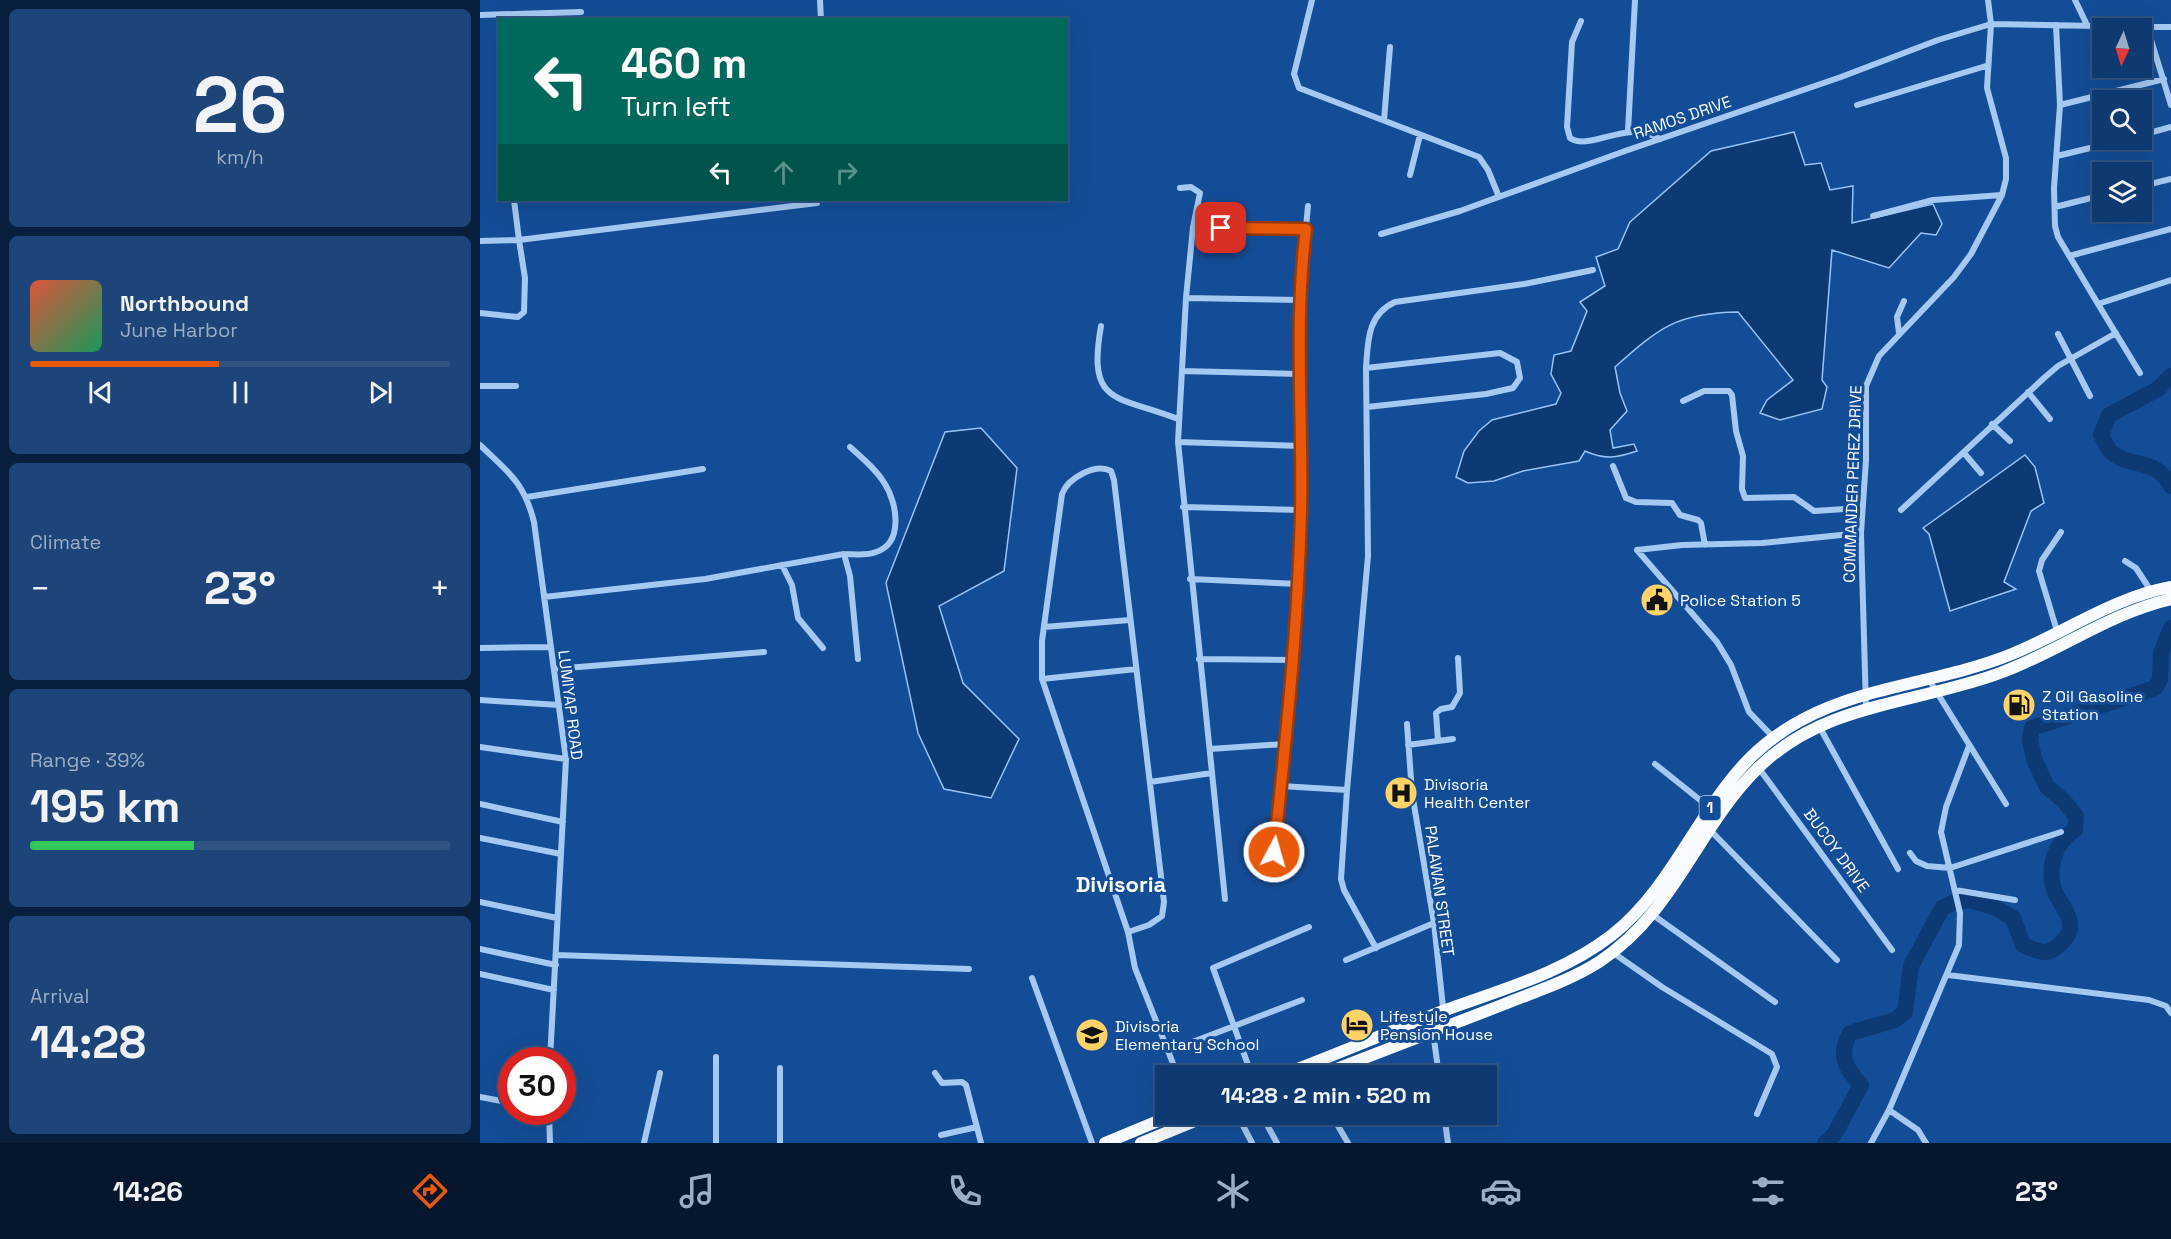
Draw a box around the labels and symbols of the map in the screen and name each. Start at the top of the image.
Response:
north arrow [2092,18,2152,78]
street label: RAMOS DRIVE [1630,91,1734,144]
pin [1195,202,1246,253]
street label: COMMANDER PEREZ DRIVE [1839,385,1866,583]
public building icon: Police Station 5 [1639,582,1675,618]
place label: Police Station 5 [1680,590,1801,611]
street label: LUMIYAP ROAD [553,649,588,761]
place label: Z Oil Gasoline Station [2042,686,2143,725]
fuel station icon: Z Oil Gasoline Station [2001,687,2037,723]
place label: Divisoria Health Center [1424,774,1530,813]
hospital icon: Divisoria Health Center [1383,775,1419,811]
road number: 1 [1700,796,1720,820]
street label: BUCOY DRIVE [1799,804,1874,896]
position arrow [1242,820,1306,884]
street label: PALAWAN STREET [1420,824,1459,958]
district label: Divisoria [1076,870,1167,898]
place label: Lifestyle Pension House [1380,1006,1493,1045]
hotel icon: Lifestyle Pension House [1339,1007,1375,1043]
place label: Divisoria Elementary School [1115,1016,1260,1055]
school or university icon: Divisoria Elementary School [1074,1017,1110,1053]
speed limit sign: 30 [498,1047,576,1125]

